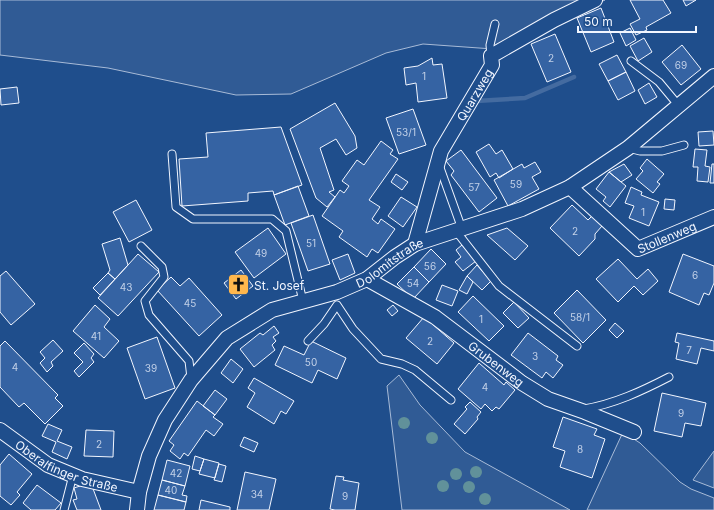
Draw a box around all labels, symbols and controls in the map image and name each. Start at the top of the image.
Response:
scale bar [578,8,696,34]
text: 50 m [584,14,613,29]
house number: 2 [548,52,554,64]
house number: 69 [675,59,687,71]
street label: Quarzweg [453,66,496,124]
house number: 1 [422,70,426,82]
house number: 53/1 [396,126,416,138]
house number: 59 [510,178,522,190]
house number: 57 [468,181,480,193]
house number: 1 [641,206,645,218]
street label: Stollenweg [635,218,698,256]
house number: 2 [572,225,578,237]
street label: Dolomitstraße [353,234,425,291]
house number: 51 [306,237,316,249]
house number: 49 [255,247,267,259]
house number: 56 [424,260,436,272]
house number: 6 [692,269,698,281]
church icon: St. Josef [225,272,251,298]
house number: 54 [407,277,419,289]
place label: St. Josef [254,278,305,293]
house number: 43 [120,281,132,293]
house number: 45 [184,297,196,309]
house number: 58/1 [570,311,590,323]
house number: 1 [479,313,483,325]
house number: 41 [91,330,101,342]
house number: 2 [427,335,433,347]
street label: Grubenweg [466,338,527,390]
house number: 7 [686,344,692,356]
house number: 3 [532,350,538,362]
house number: 50 [305,356,317,368]
house number: 4 [12,361,18,373]
house number: 39 [145,362,157,374]
house number: 4 [482,381,488,393]
house number: 9 [678,407,684,419]
street label: Oberalfinger Straße [13,436,119,494]
house number: 2 [96,438,102,450]
house number: 8 [577,443,583,455]
house number: 42 [170,467,182,479]
house number: 40 [165,484,177,496]
house number: 34 [251,488,263,500]
house number: 9 [342,490,348,502]

